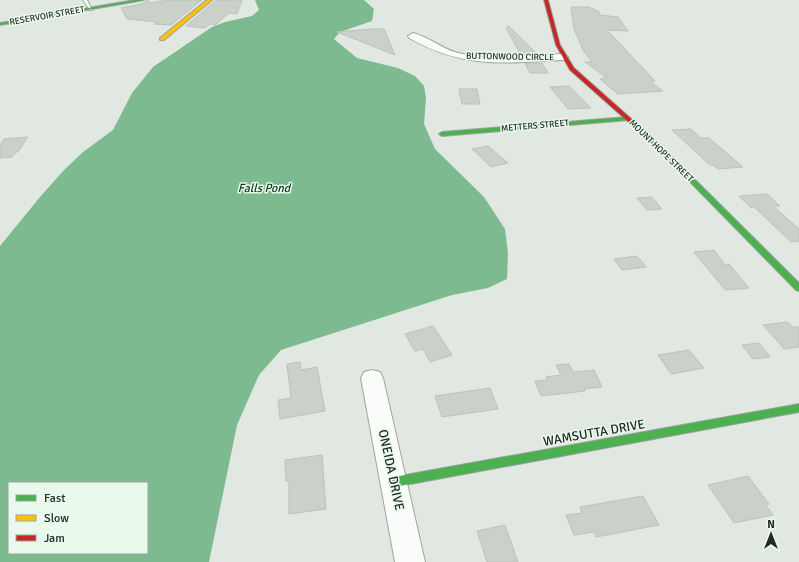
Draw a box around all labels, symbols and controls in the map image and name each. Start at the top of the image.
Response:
street label: RESERVOIR STREET [9,4,86,28]
street label: BUTTONWOOD CIRCLE [466,51,554,63]
street label: MOUNT HOPE STREET [627,117,696,185]
street label: METTERS STREET [501,118,570,134]
water label: Falls Pond [238,181,292,196]
street label: WAMSUTTA DRIVE [542,416,646,450]
street label: ONEIDA DRIVE [375,428,407,512]
legend [8,482,148,554]
text: Fast [44,491,65,506]
text: Slow [44,511,69,526]
north arrow [751,514,791,554]
text: N [767,518,775,531]
text: Jam [44,531,65,546]

